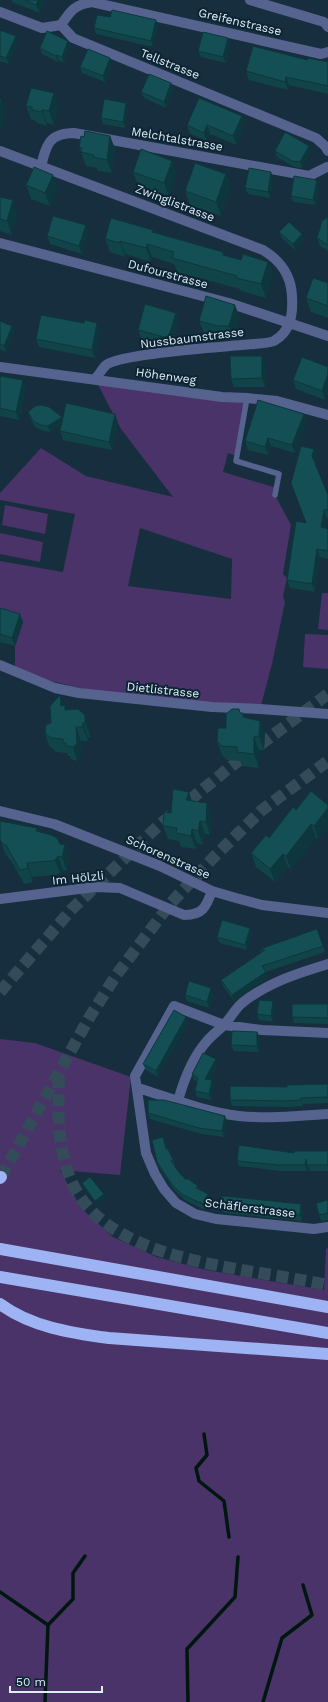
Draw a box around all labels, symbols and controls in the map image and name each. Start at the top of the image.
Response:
street label: Greifenstrasse [197,6,283,38]
street label: Tellstrasse [138,46,202,82]
street label: Melchtalstrasse [130,124,224,154]
street label: Zwinglistrasse [133,181,217,225]
street label: Dufourstrasse [126,257,210,291]
street label: Nussbaumstrasse [139,325,245,351]
street label: Höhenweg [135,365,198,387]
street label: Dietlistrasse [126,679,200,701]
street label: Schorenstrasse [124,832,212,882]
street label: Im Hölzli [51,868,105,888]
street label: Schäflerstrasse [204,1196,296,1220]
scale bar [10,1668,102,1694]
text: 50 m [16,1675,46,1689]

